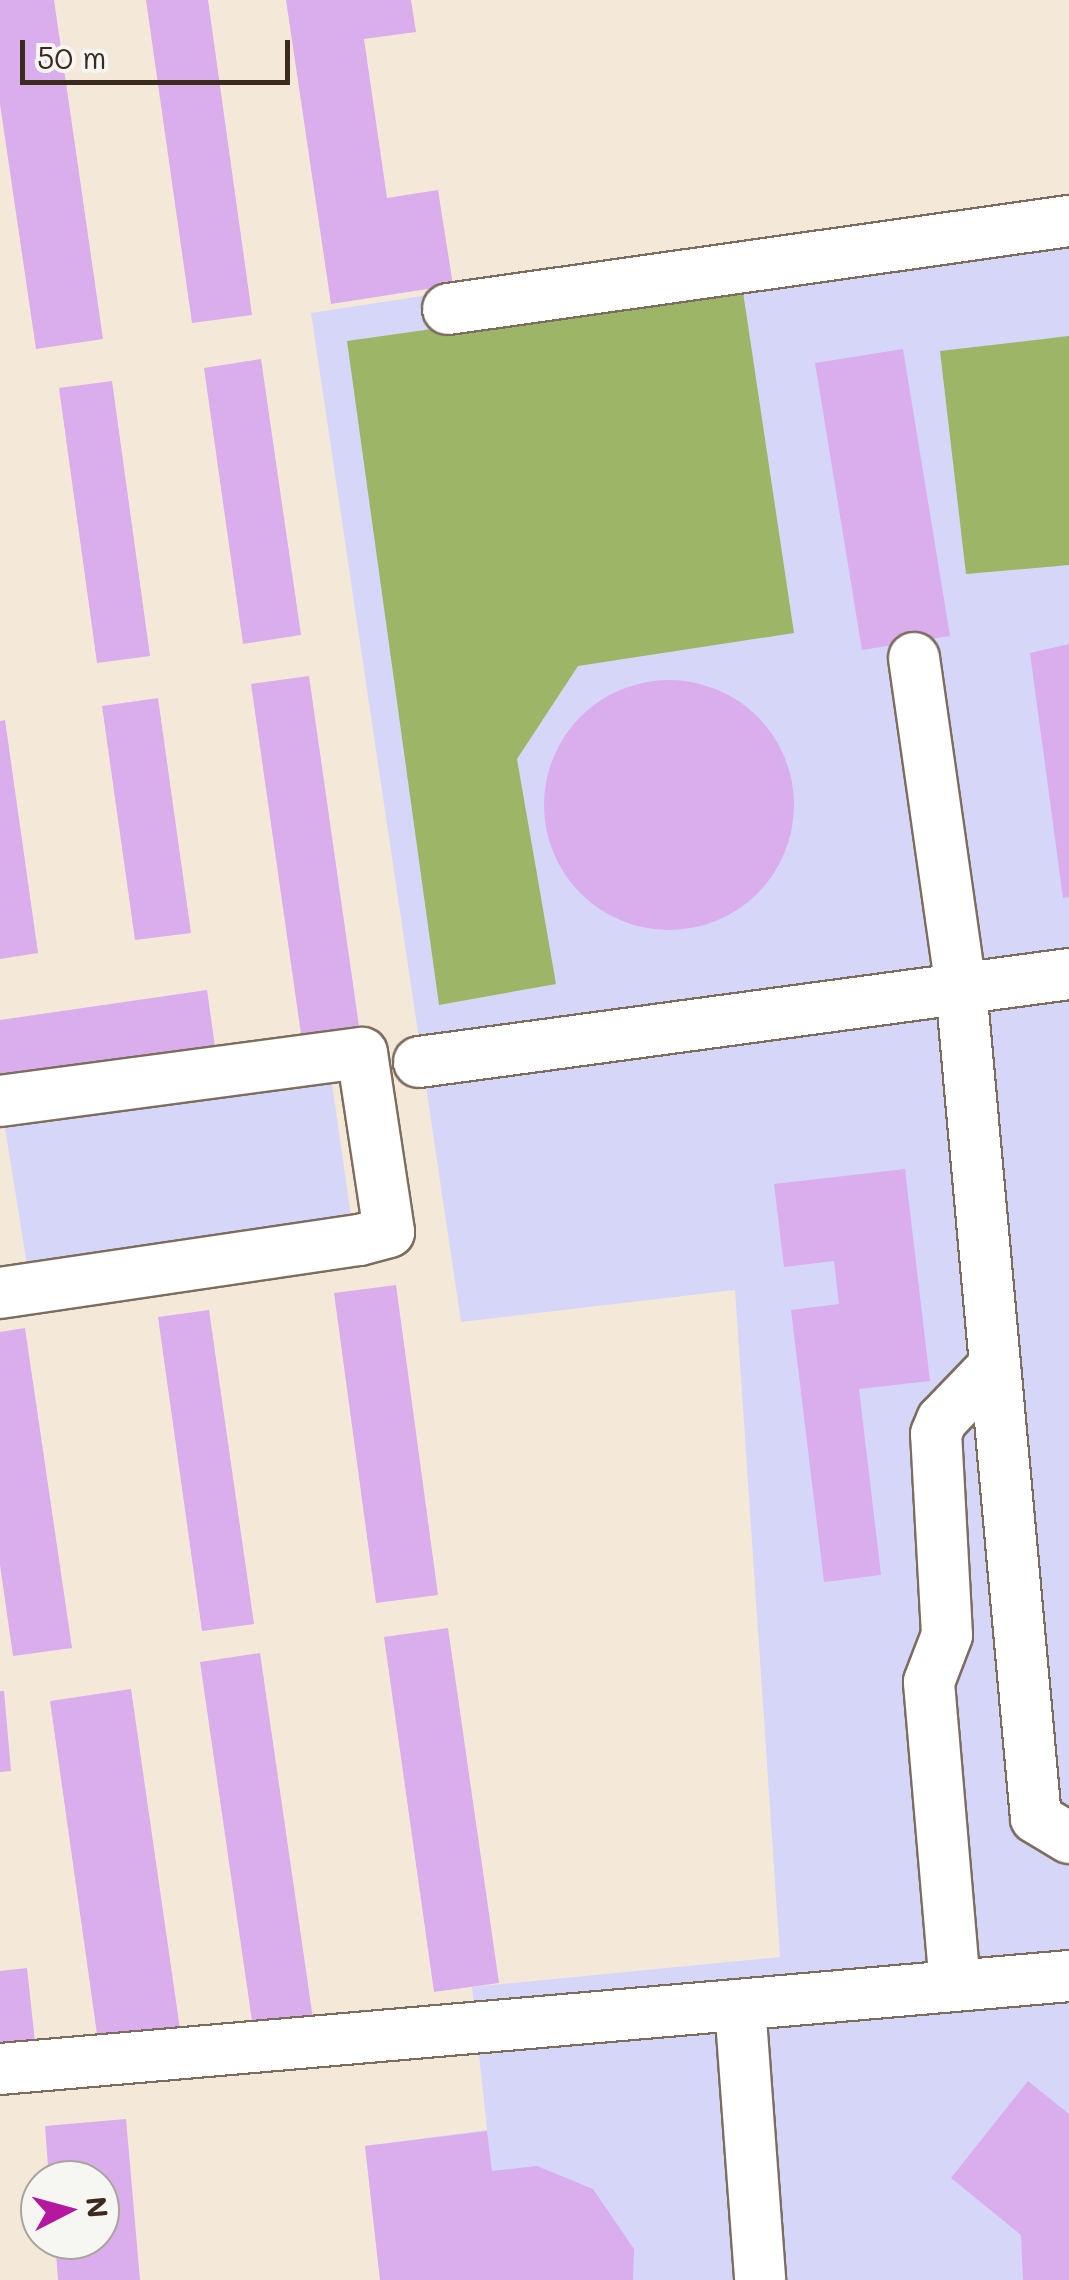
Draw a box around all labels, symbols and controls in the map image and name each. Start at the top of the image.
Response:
scale bar [25,20,295,82]
text: 50 m [37,37,107,77]
north arrow [20,2160,120,2260]
text: N [79,2195,117,2220]

